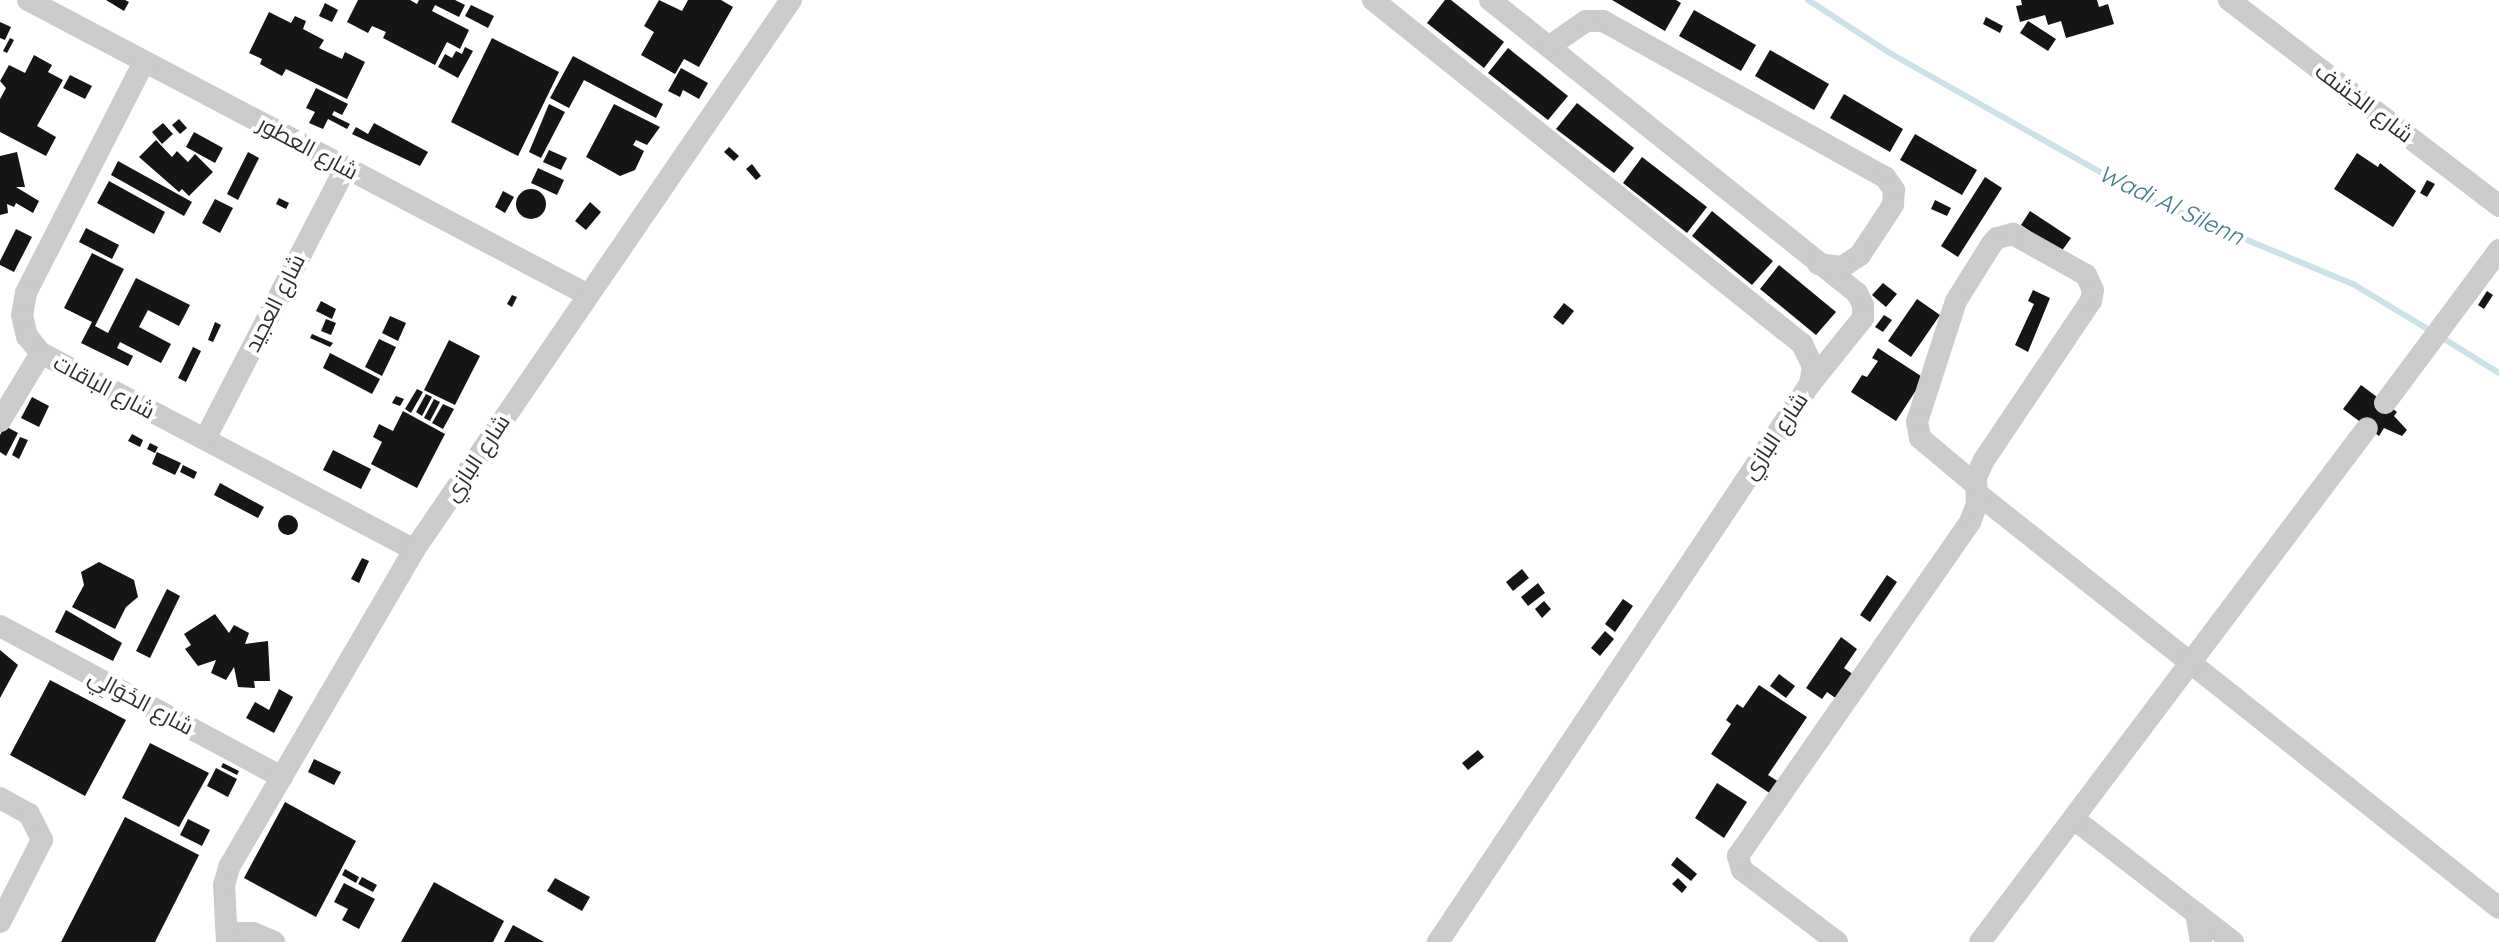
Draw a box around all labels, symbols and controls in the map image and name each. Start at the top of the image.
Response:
street label: شارع الخِشف [2310,58,2418,148]
street label: شارع العطور [253,111,363,185]
water label: Wadi Al Silenn [2094,159,2248,251]
street label: شارع العجيد [239,250,311,356]
street label: شارع الباقات [49,349,159,425]
street label: شارع البازي [1736,388,1814,484]
street label: شارع البازي [438,410,516,506]
street label: شارع الخَوَالِي [84,663,198,741]

